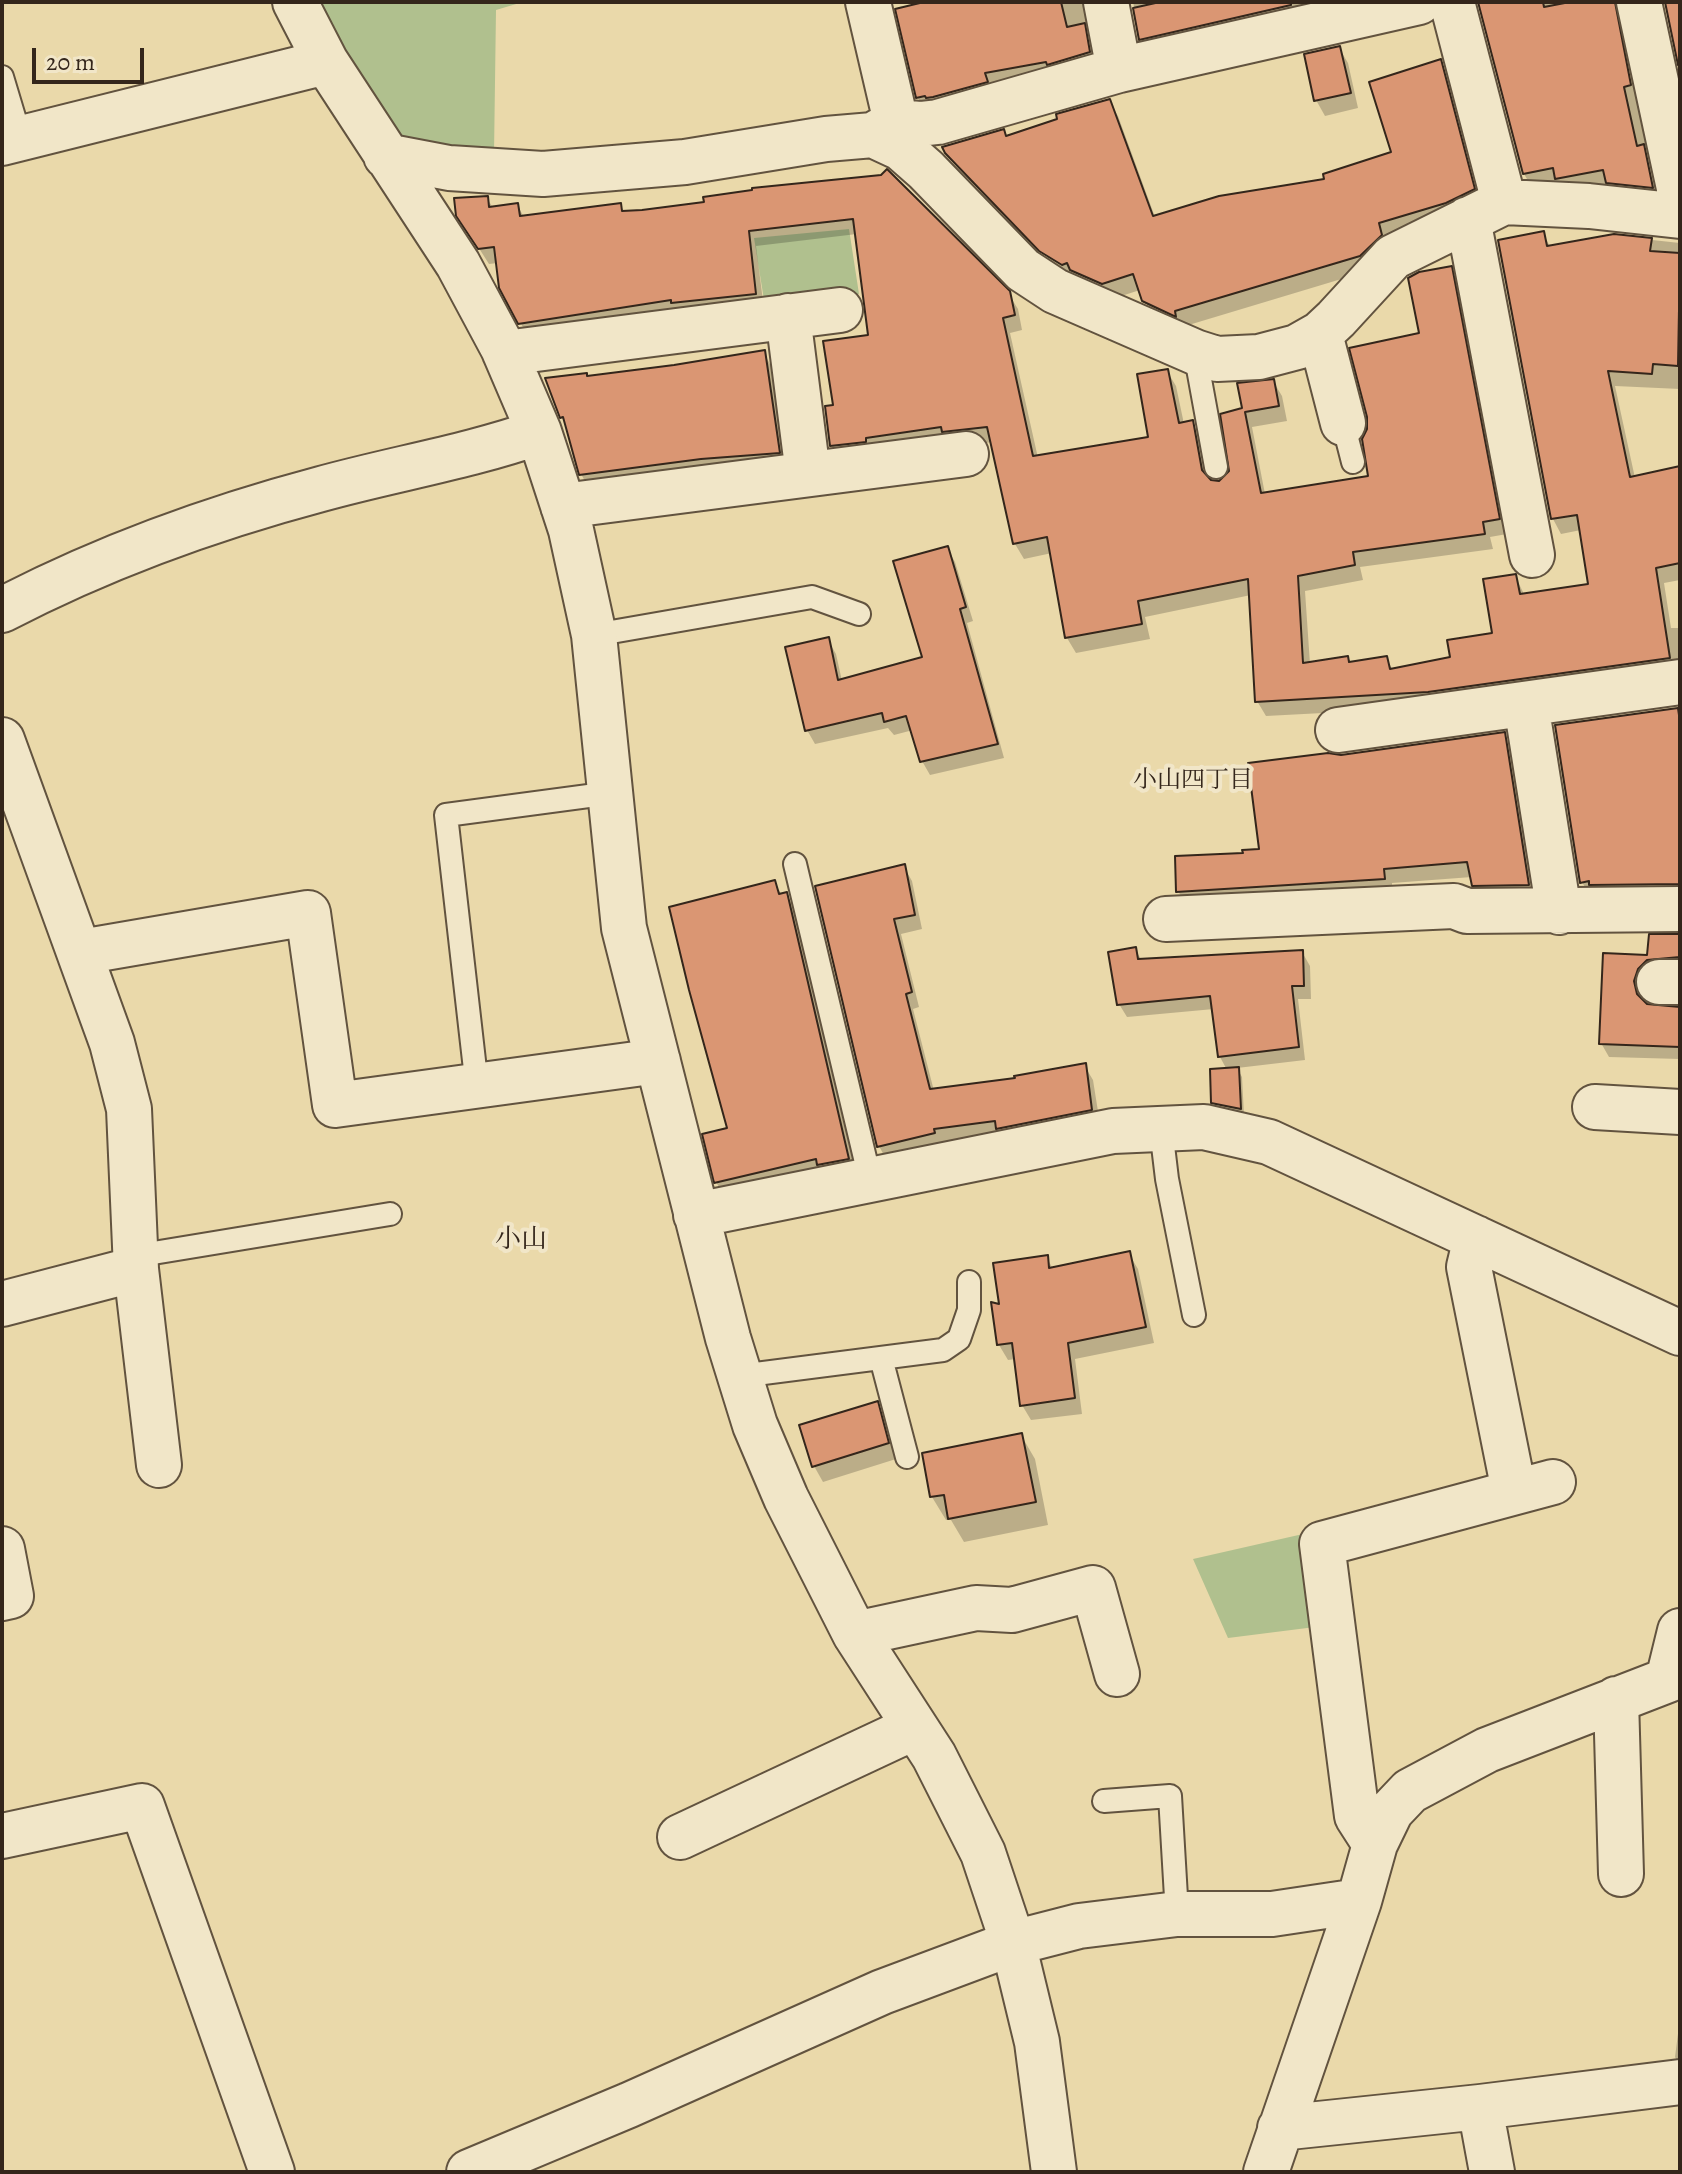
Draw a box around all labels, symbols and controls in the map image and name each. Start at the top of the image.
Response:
scale bar [36,32,148,82]
text: 20 m [46,46,95,78]
district label: 小山四丁目 [1133,767,1253,795]
district label: 小山 [495,1225,547,1257]

